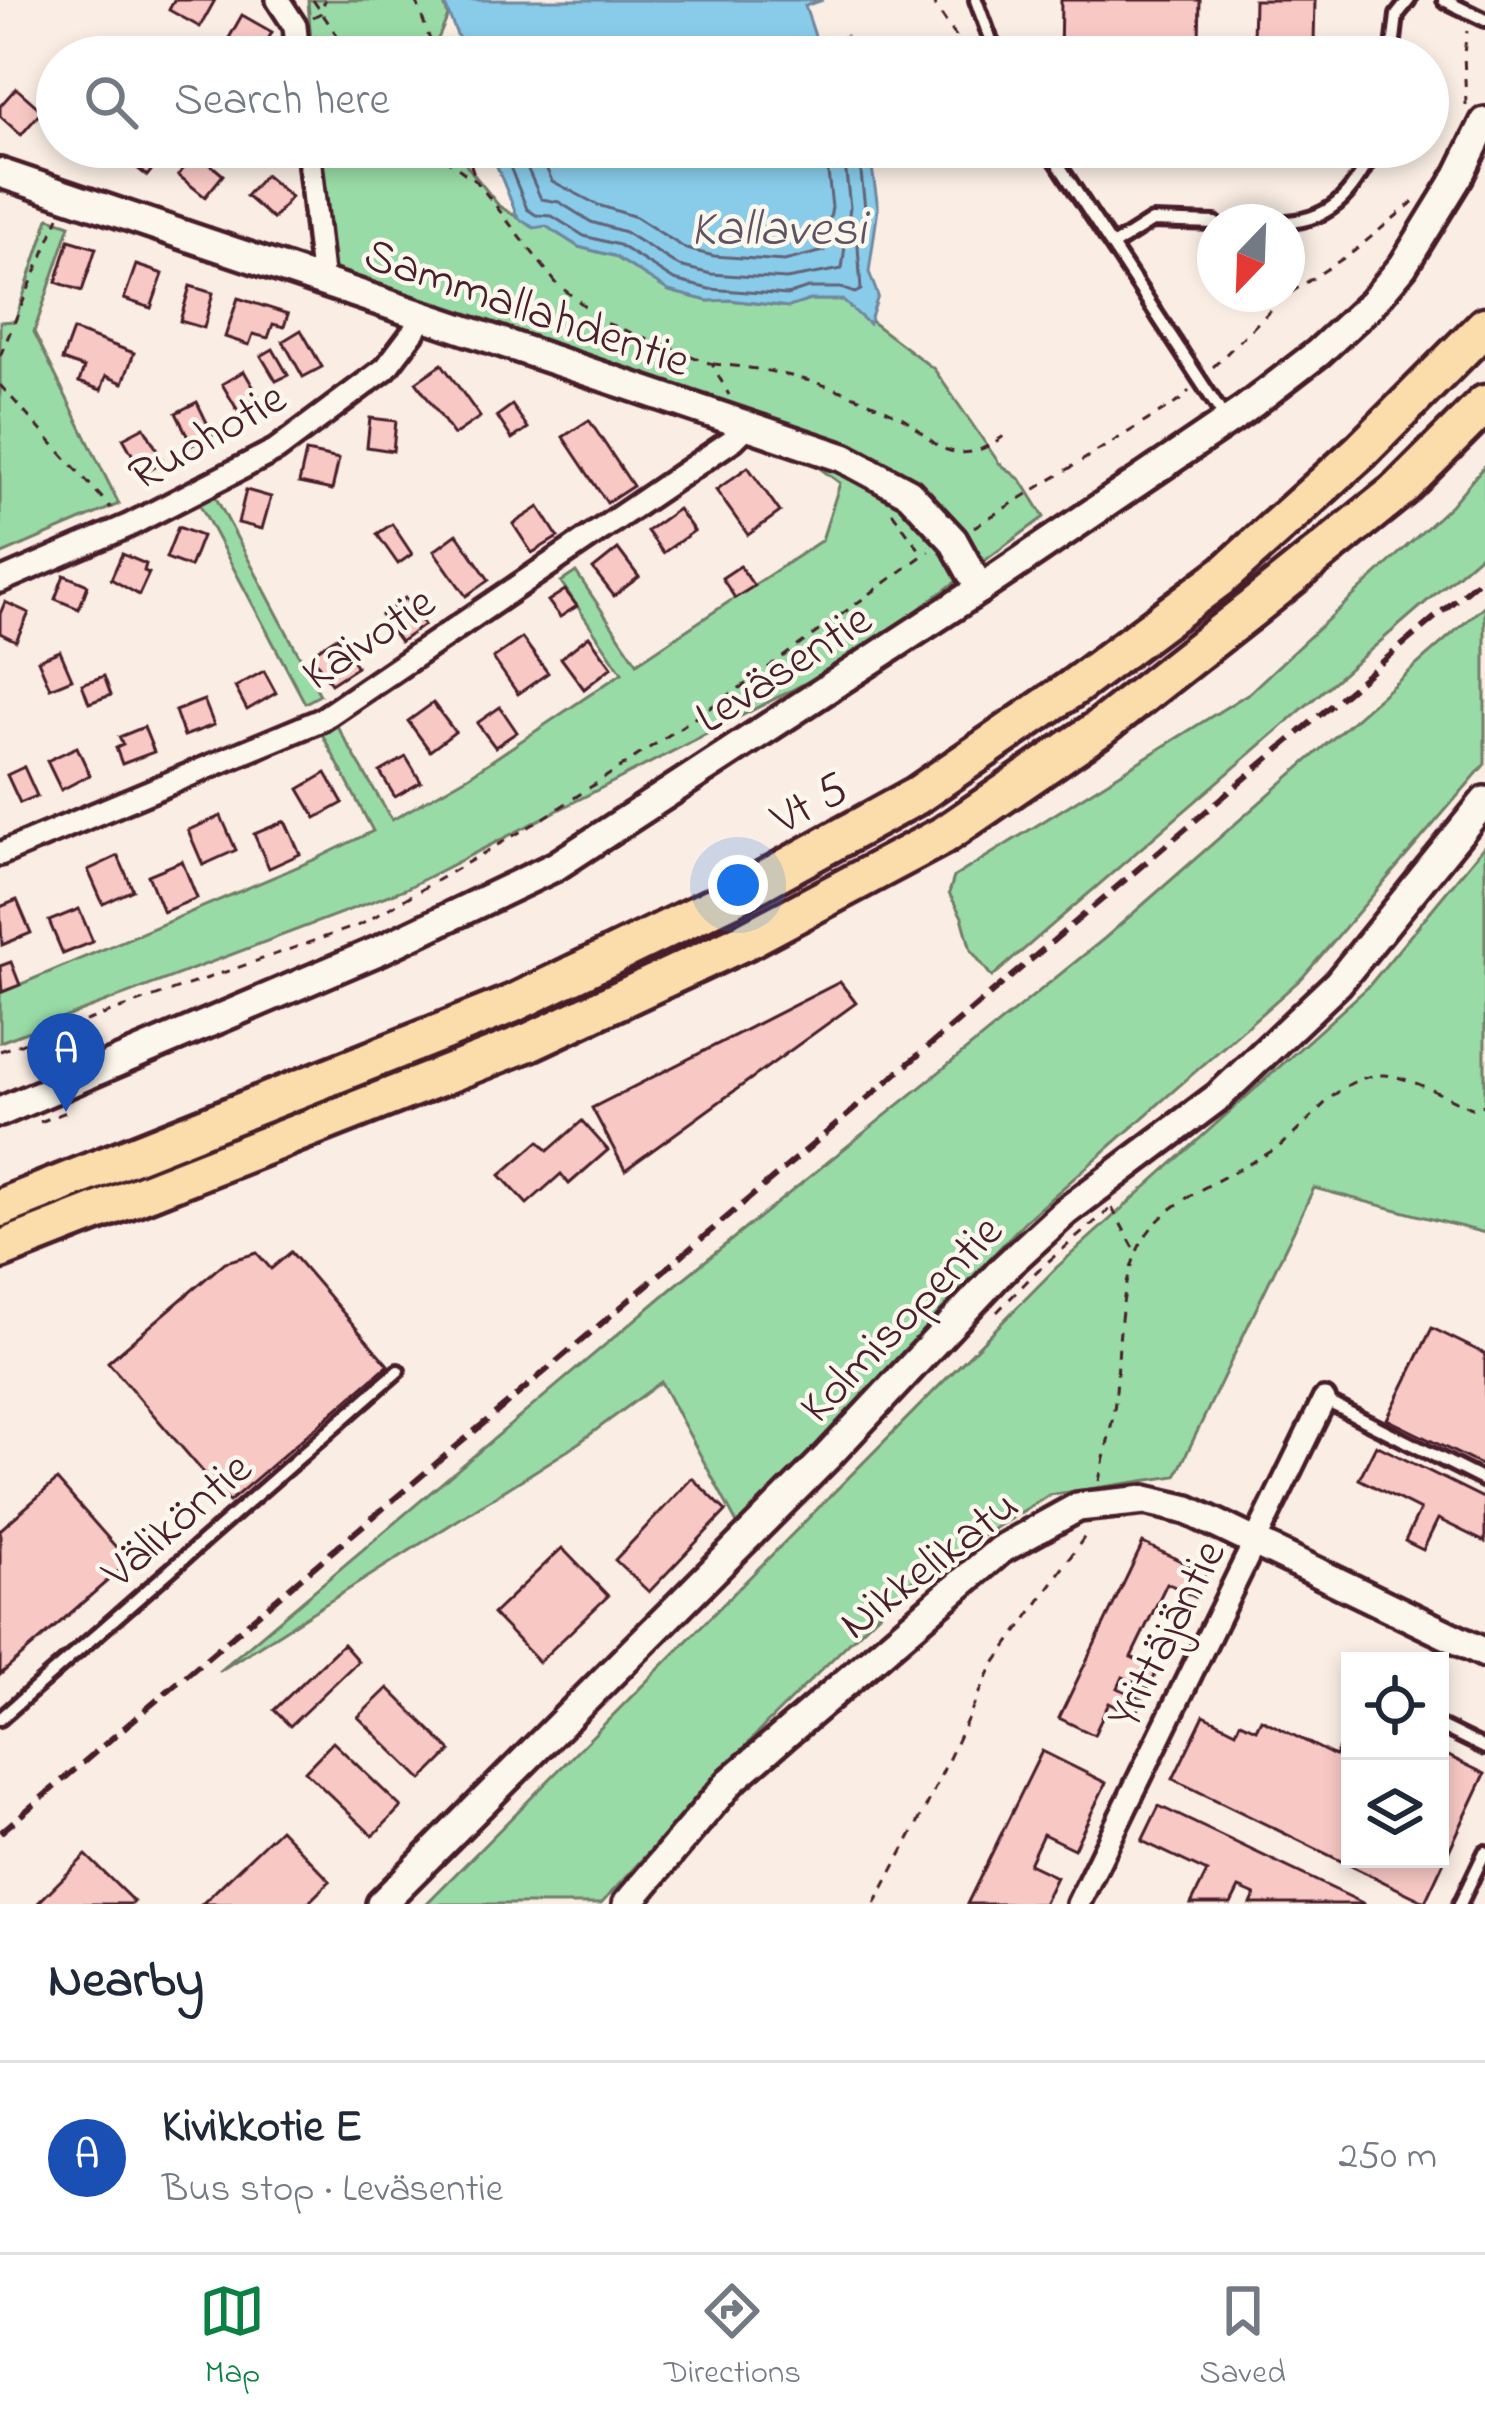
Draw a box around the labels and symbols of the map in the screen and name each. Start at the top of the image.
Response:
water label: Kallavesi [690,194,871,269]
north arrow [1197,204,1305,312]
street label: Sammallahdentie [354,221,699,398]
street label: Ruohotie [117,365,301,511]
street label: Kaivotie [289,570,451,710]
street label: Leväsentie [683,587,887,753]
street label: Vt 5 [758,756,862,855]
your location [708,855,768,915]
pin: A [27,1013,105,1112]
street label: Kolmisopentie [784,1200,1021,1441]
street label: Väliköntie [87,1436,269,1608]
street label: Nikkelikatu [825,1473,1035,1659]
street label: Yrittäjäntie [1091,1528,1246,1742]

